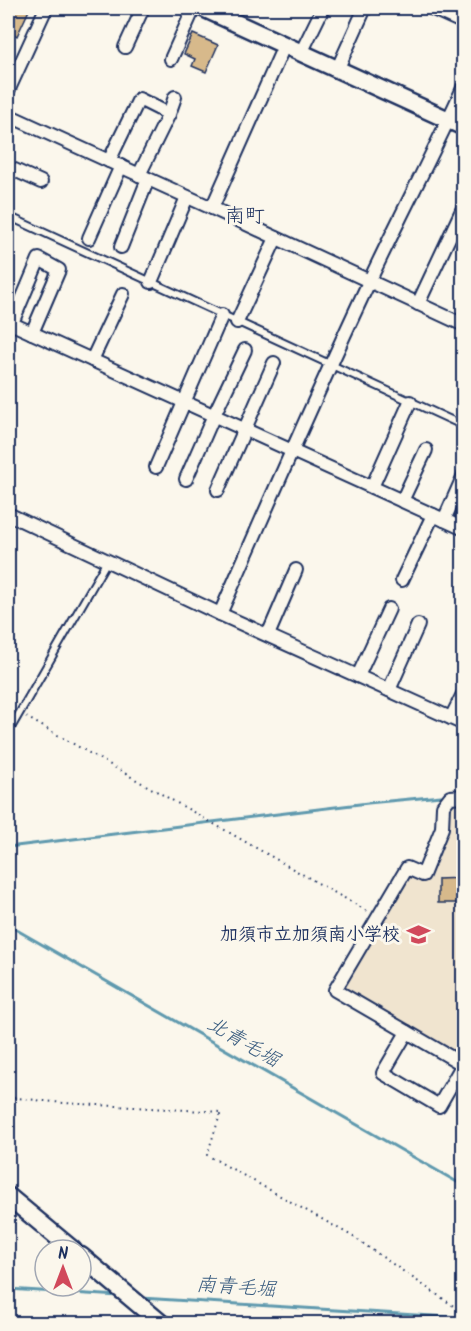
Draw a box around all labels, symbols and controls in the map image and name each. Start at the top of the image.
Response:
district label: 南町 [225,201,265,233]
place label: 加須市立加須南小学校 [220,921,400,950]
school or university icon: 加須市立加須南小学校 [405,922,431,948]
water label: 北青毛堀 [200,1009,287,1077]
north arrow [33,1238,93,1298]
text: N [58,1242,68,1267]
water label: 南青毛堀 [195,1269,278,1307]

